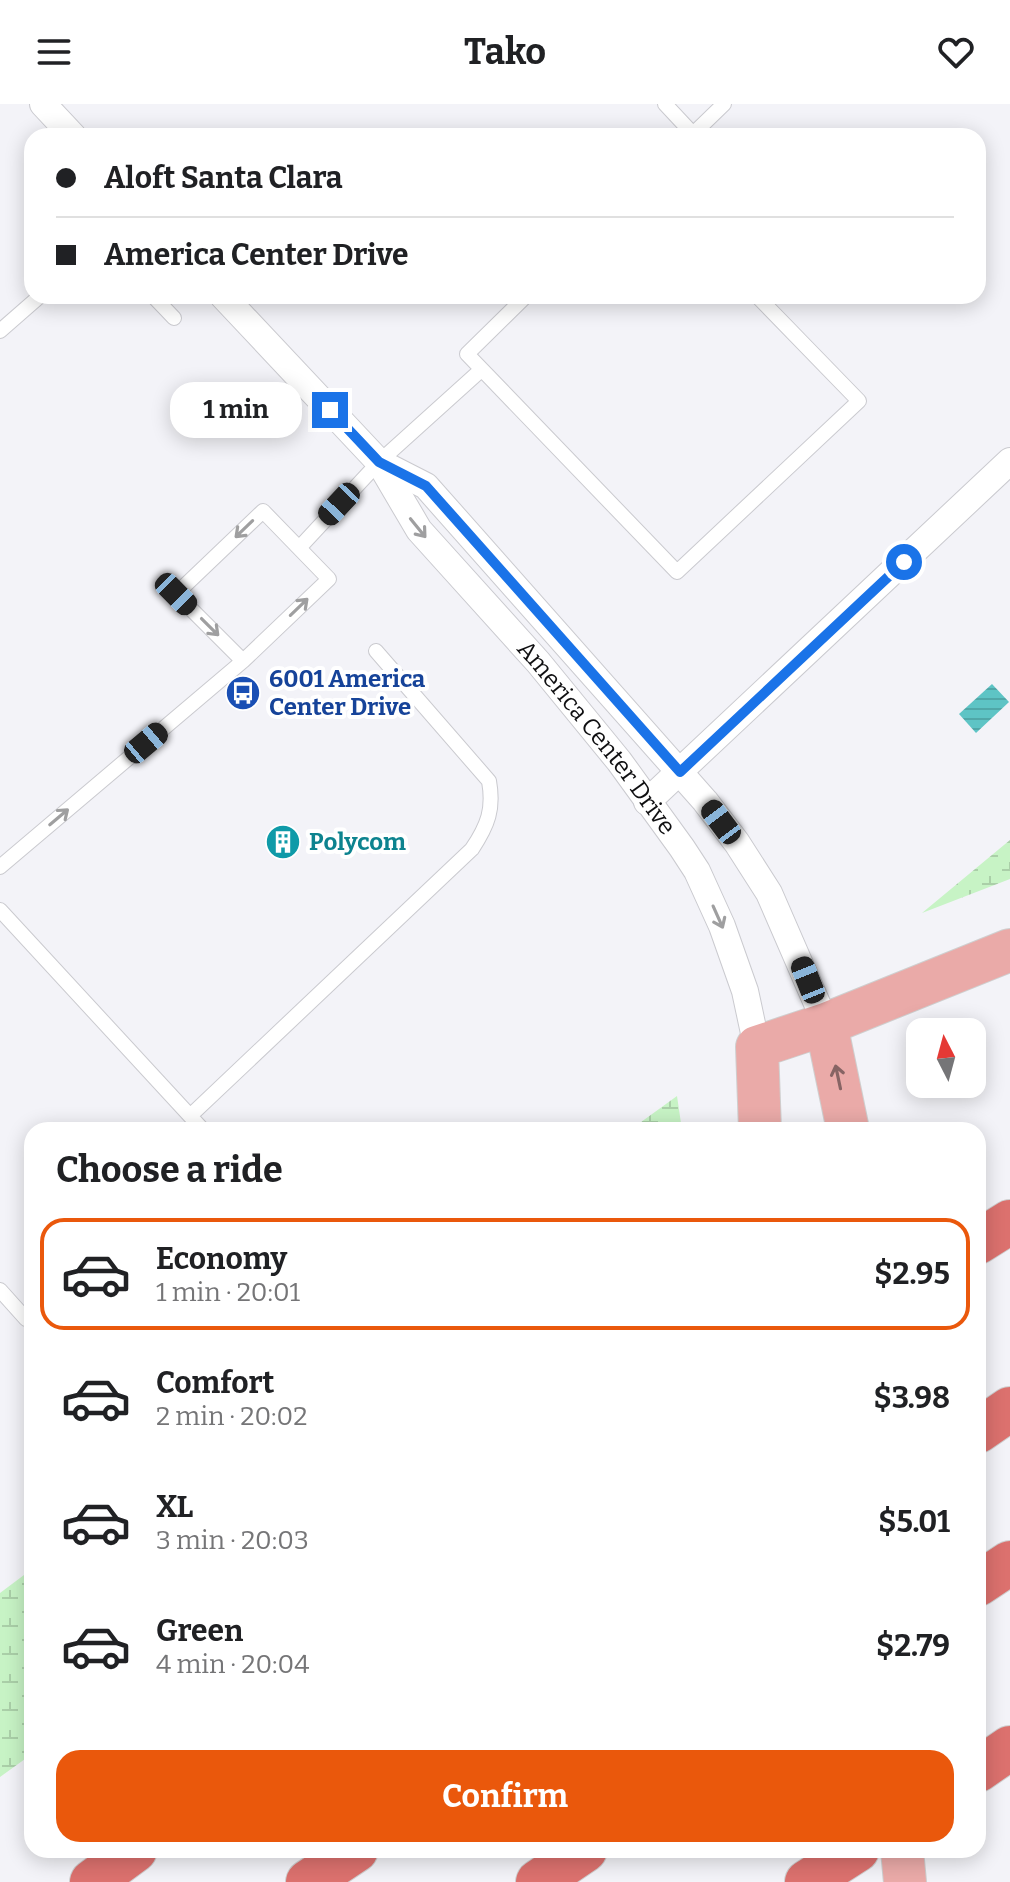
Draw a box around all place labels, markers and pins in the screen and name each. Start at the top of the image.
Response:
place label: 6001 America Center Drive [269,665,426,721]
bus stop icon: 6001 America Center Drive [224,674,262,712]
building icon: Polycom [264,823,302,861]
place label: Polycom [309,828,406,856]

